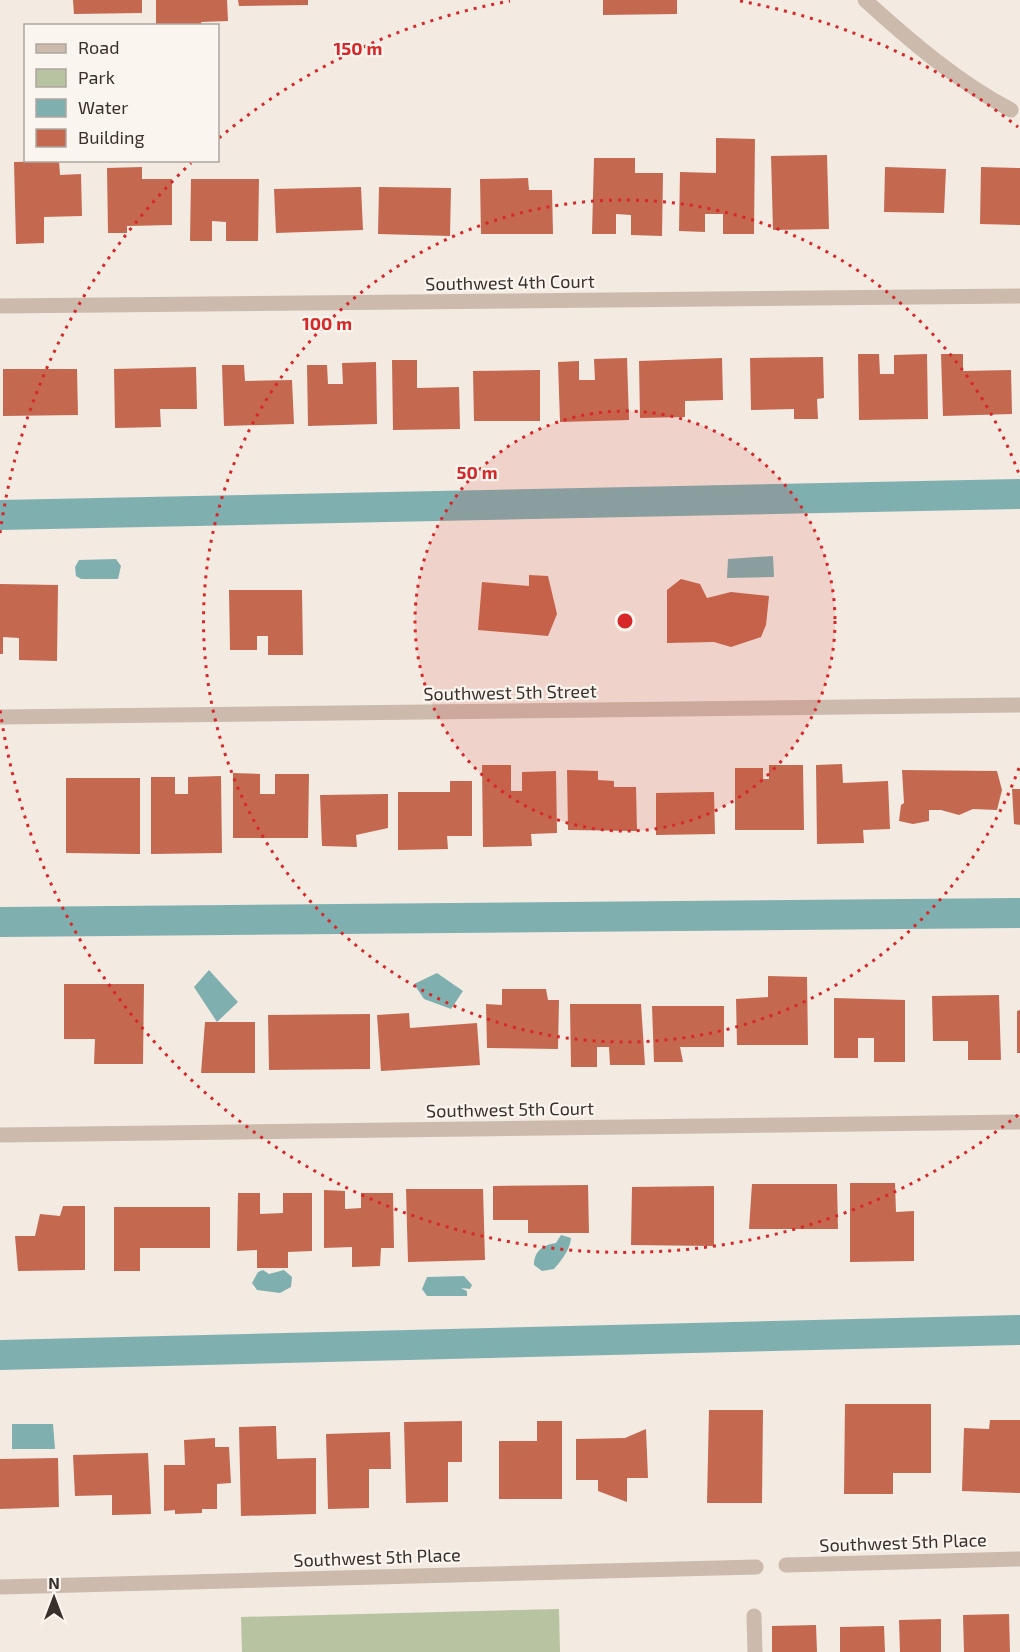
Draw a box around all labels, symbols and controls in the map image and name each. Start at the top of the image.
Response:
legend [24,24,219,162]
text: Road [78,36,119,58]
text: 150 m [334,37,382,59]
text: Park [78,66,115,88]
text: Water [78,96,128,118]
text: Building [78,126,145,148]
street label: Southwest 4th Court [425,270,595,294]
text: 100 m [302,312,352,334]
text: 50 m [456,461,498,483]
centre of rings [615,611,635,631]
street label: Southwest 5th Street [423,679,597,705]
street label: Southwest 5th Court [426,1097,594,1121]
street label: Southwest 5th Place [819,1528,987,1556]
street label: Southwest 5th Place [293,1543,461,1571]
north arrow [24,1568,84,1628]
text: N [48,1573,60,1592]

